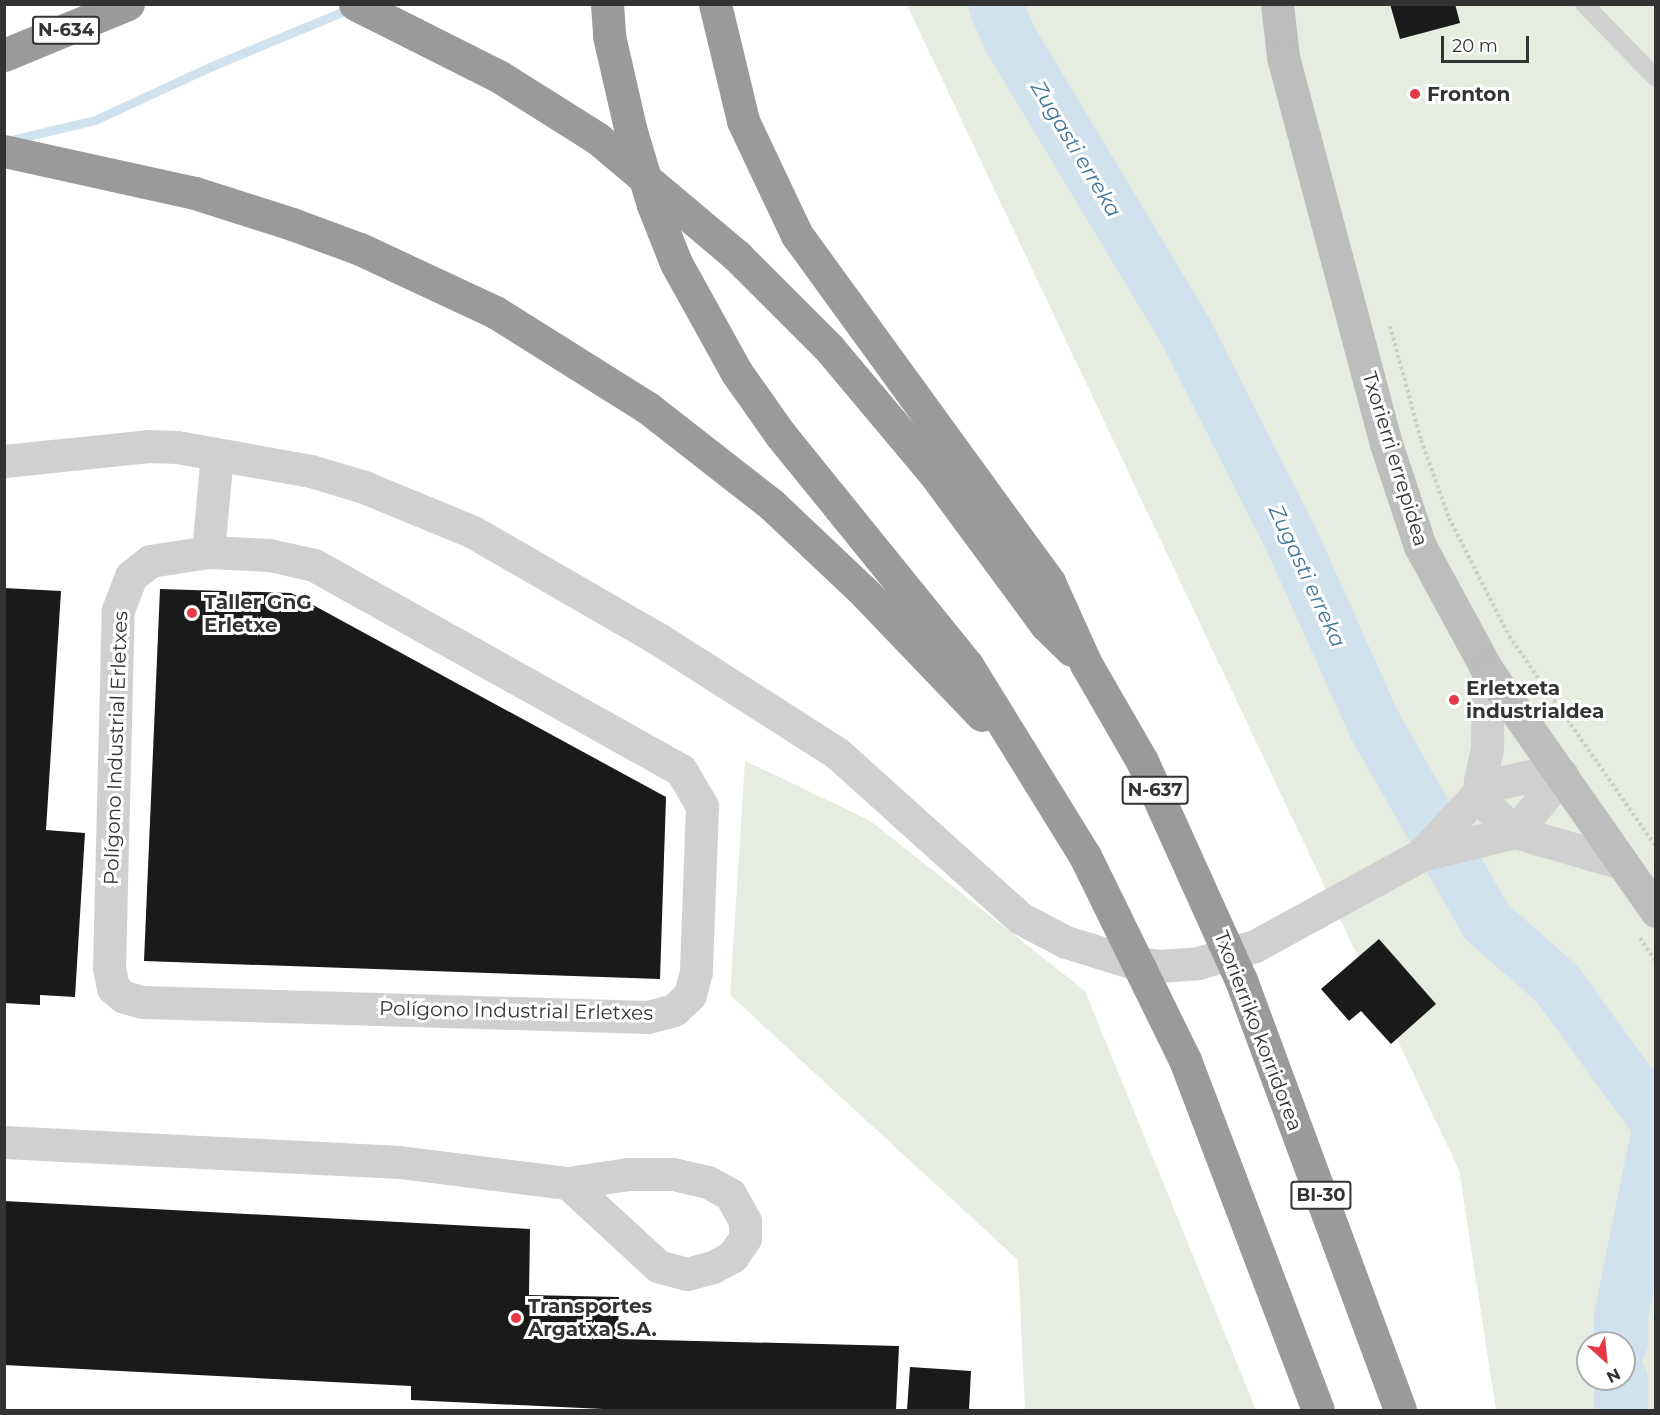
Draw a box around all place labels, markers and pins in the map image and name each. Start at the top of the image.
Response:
place label: Fronton [1427,82,1510,106]
marker: Fronton [1408,87,1422,101]
place label: Taller GnG Erletxe [204,590,312,637]
marker: Taller GnG Erletxe [185,606,199,620]
place label: Erletxeta industrialdea [1466,676,1604,723]
marker: Erletxeta industrialdea [1447,693,1461,707]
place label: Transportes Argatxa S.A. [528,1294,657,1341]
marker: Transportes Argatxa S.A. [509,1311,523,1325]

